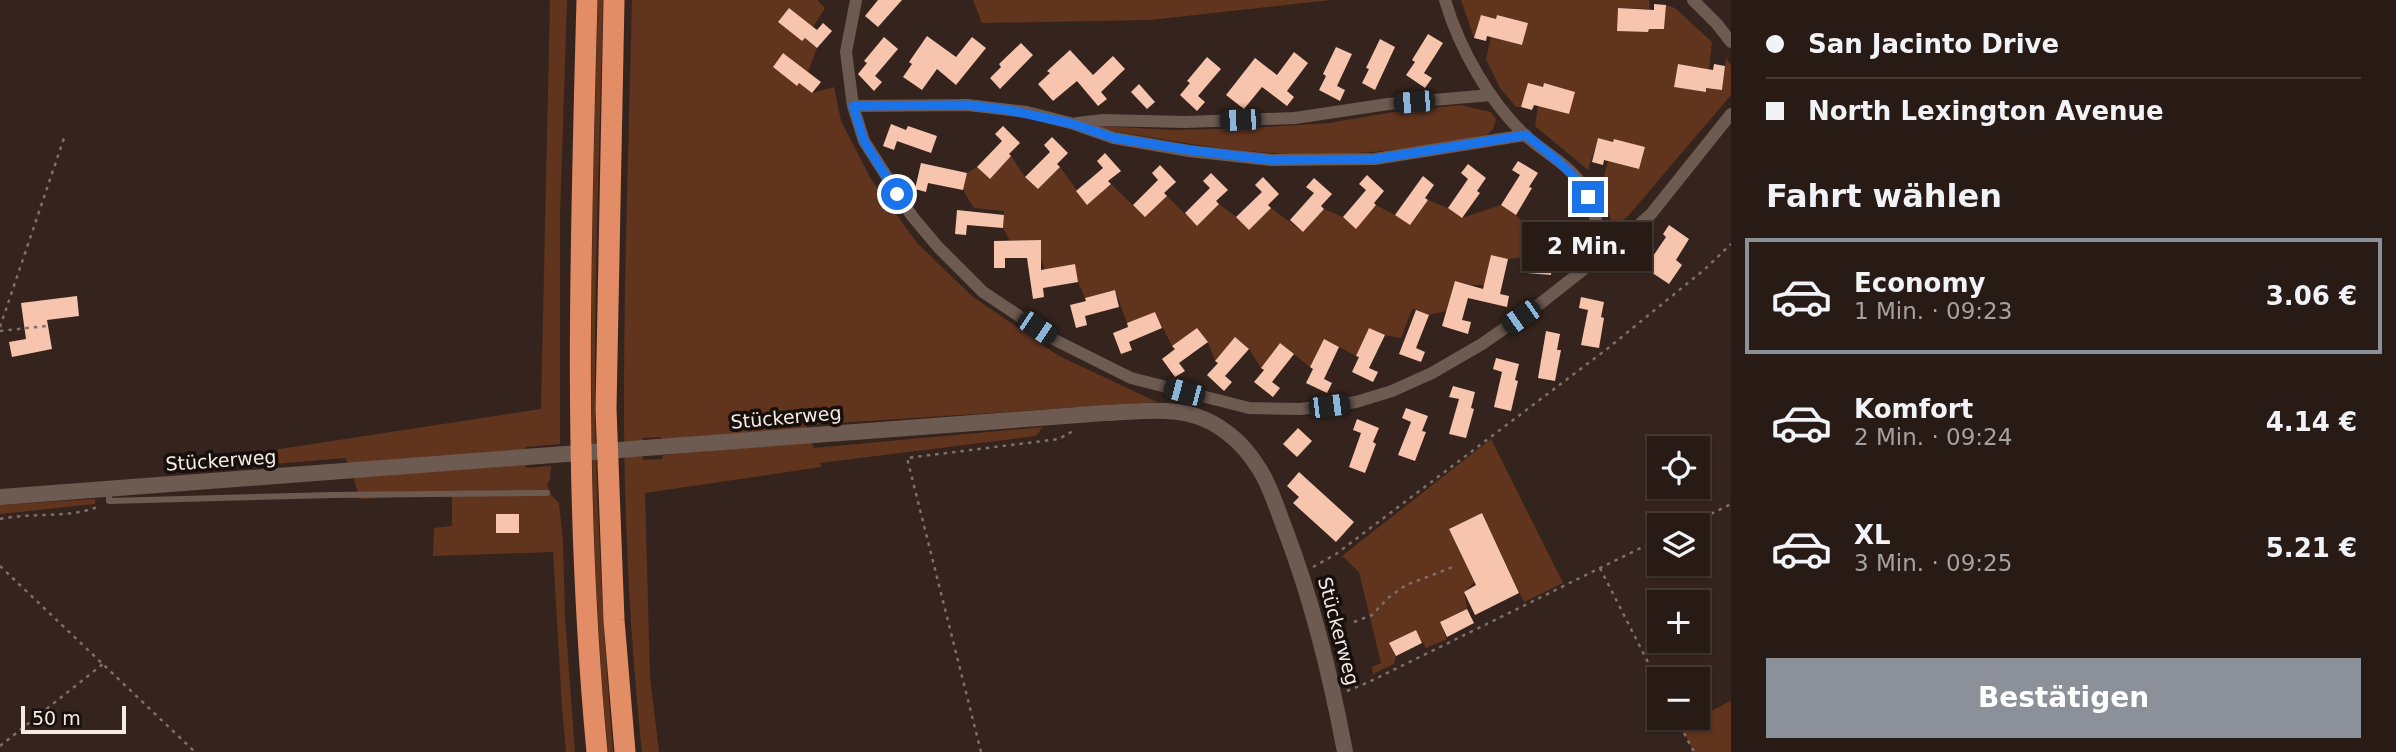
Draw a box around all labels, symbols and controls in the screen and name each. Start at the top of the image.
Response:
text: San Jacinto Drive [1808,29,2059,59]
car [1393,90,1436,114]
text: North Lexington Avenue [1808,96,2164,126]
car [1219,109,1262,131]
text: Fahrt wählen [1766,177,2002,215]
route start [881,178,913,210]
route end [1572,181,1604,213]
callout: 2 Min. [1523,222,1653,270]
text: 2 Min. [1547,233,1627,259]
icon: car [1770,265,1833,328]
text: Economy [1854,268,1985,298]
text: 3.06 € [2266,281,2357,311]
car [1498,296,1545,338]
text: 1 Min. · 09:23 [1854,298,2012,324]
car [1014,308,1061,348]
car [1161,376,1208,408]
icon: car [1770,391,1833,454]
car [1307,393,1352,419]
text: Komfort [1854,394,1973,424]
street label: Stückerweg [730,401,842,433]
text: 4.14 € [2266,407,2357,437]
text: 2 Min. · 09:24 [1854,424,2012,450]
map controls [1647,436,1710,730]
button: locate [1647,436,1710,499]
street label: Stückerweg [165,445,277,475]
button: layers [1647,513,1710,576]
icon: car [1770,517,1833,580]
text: XL [1854,520,1891,550]
text: 5.21 € [2266,533,2357,563]
text: 3 Min. · 09:25 [1854,550,2012,576]
street label: Stückerweg [1314,574,1364,688]
button: + [1647,590,1710,653]
button: Bestätigen [1766,658,2361,738]
button: − [1647,667,1710,730]
scale bar [21,703,126,735]
text: 50 m [32,707,81,729]

